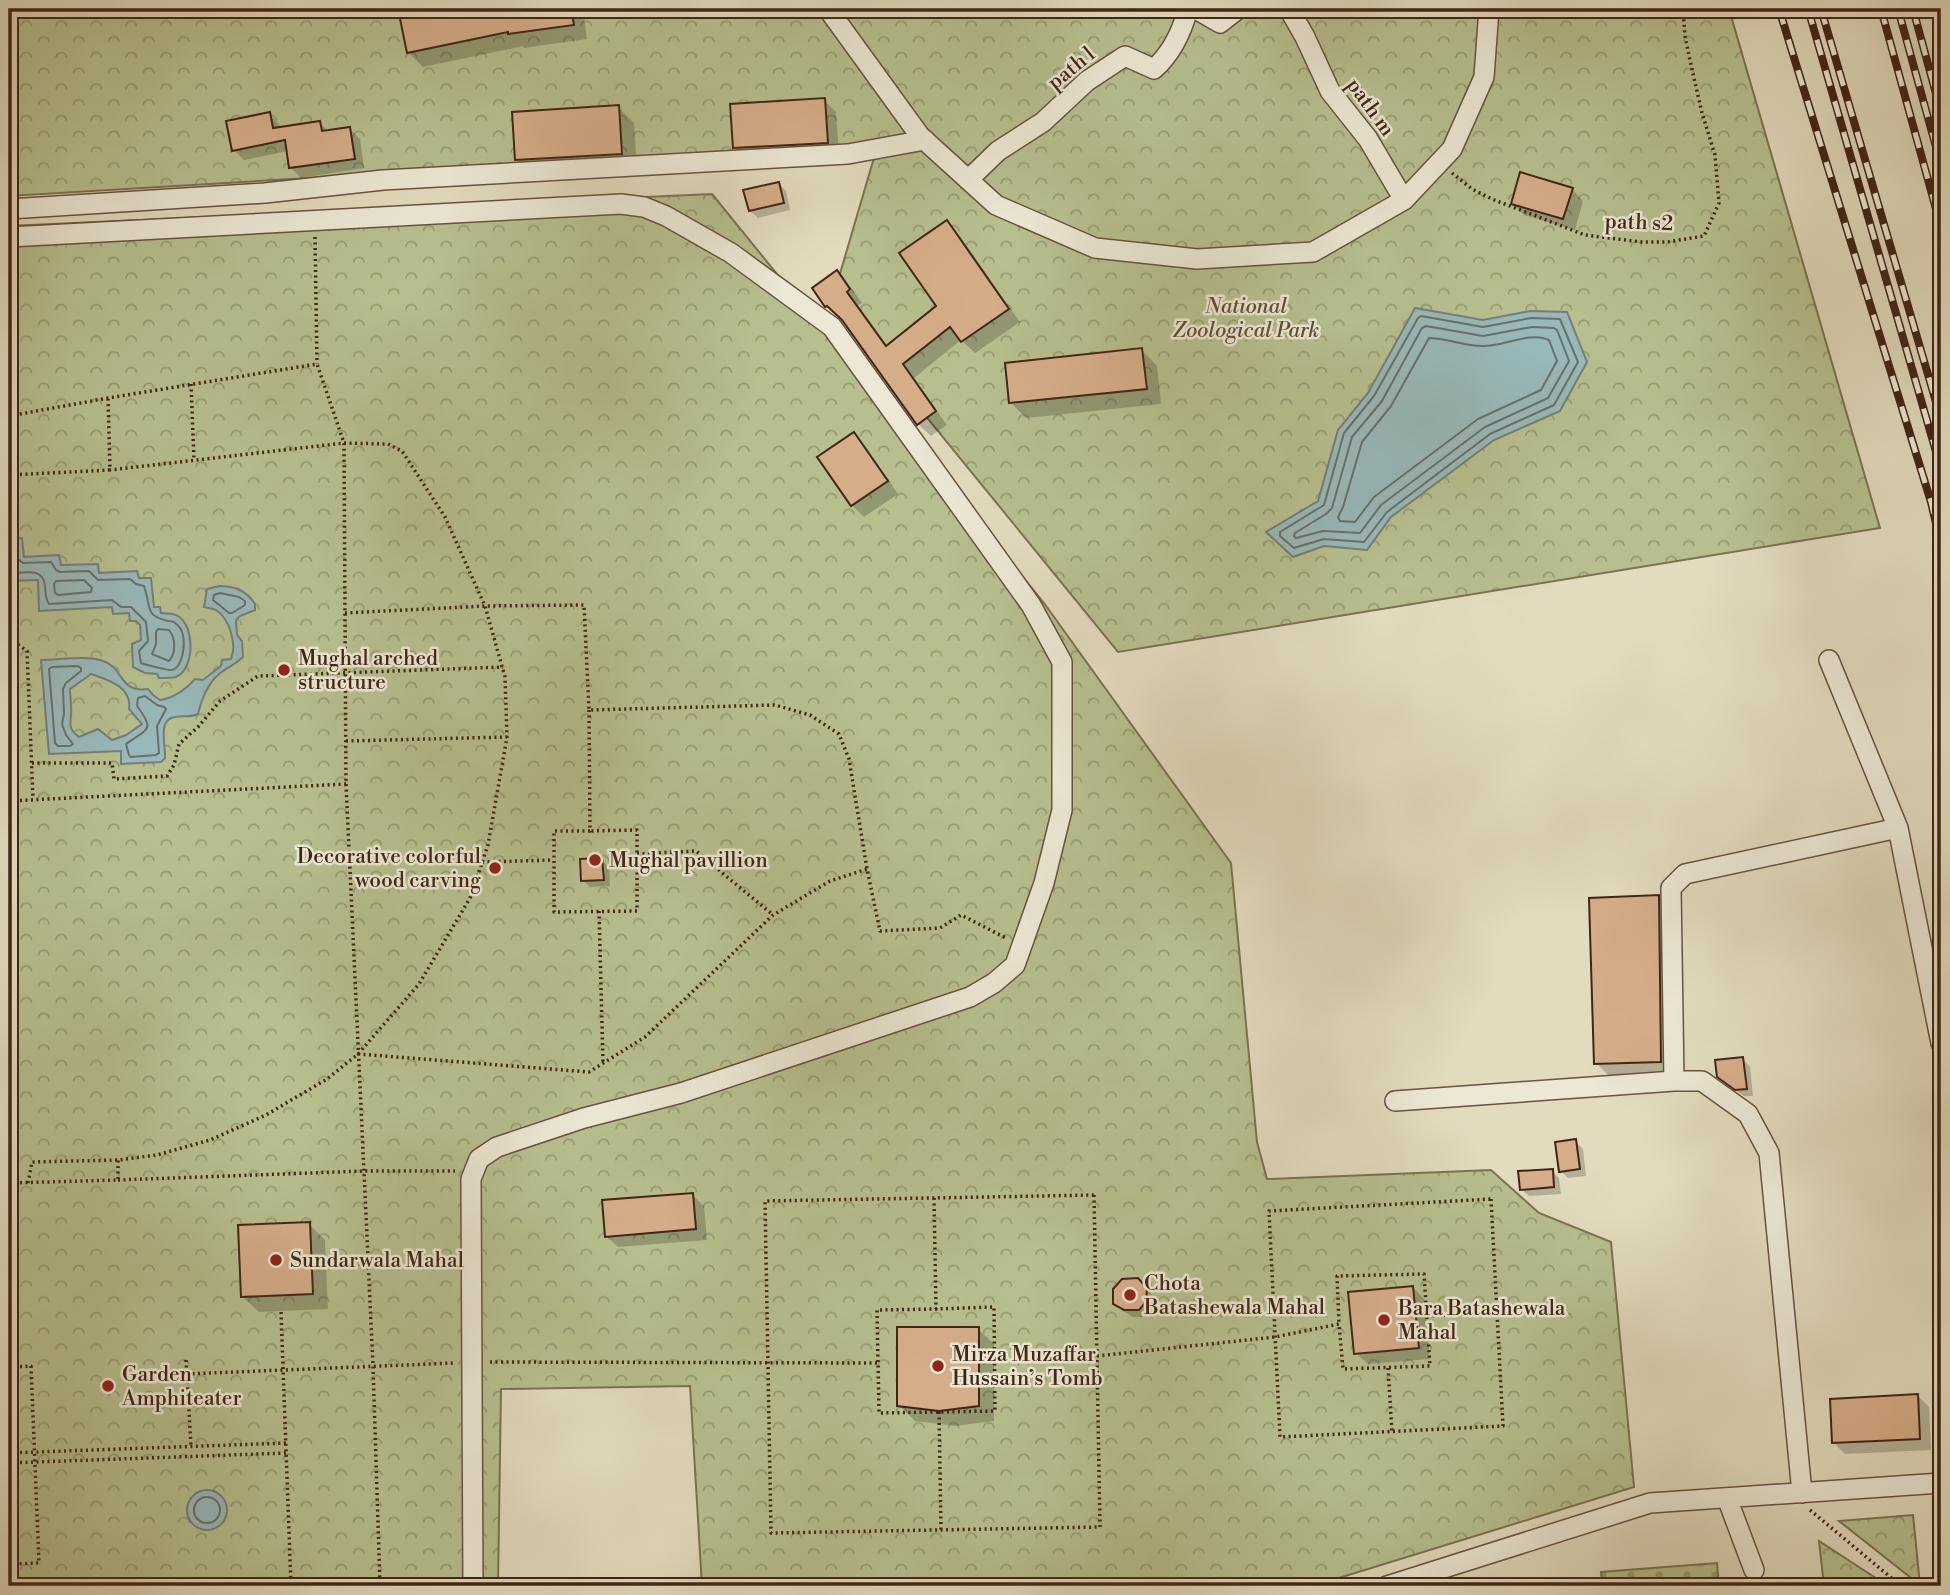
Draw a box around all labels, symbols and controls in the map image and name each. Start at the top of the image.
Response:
street label: path l [1043,42,1101,96]
street label: path m [1340,73,1400,142]
street label: path s2 [1604,209,1674,237]
park label: National Zoological Park [1173,294,1319,344]
place label: Mughal arched structure [298,646,438,696]
marker: Mughal arched structure [276,662,292,678]
place label: Decorative colorful wood carving [297,844,481,894]
place label: Mughal pavillion [609,848,768,874]
marker: Mughal pavillion [587,852,603,868]
marker: Decorative colorful wood carving [487,860,503,876]
place label: Sundarwala Mahal [290,1248,464,1274]
marker: Sundarwala Mahal [268,1252,284,1268]
place label: Chota Batashewala Mahal [1143,1271,1325,1321]
marker: Chota Batashewala Mahal [1122,1287,1138,1303]
place label: Bara Batashewala Mahal [1397,1296,1566,1346]
marker: Bara Batashewala Mahal [1376,1312,1392,1328]
place label: Mirza Muzaffar Hussain’s Tomb [952,1342,1103,1392]
marker: Mirza Muzaffar Hussain’s Tomb [930,1358,946,1374]
place label: Garden Amphiteater [121,1362,242,1412]
marker: Garden Amphiteater [100,1378,116,1394]

